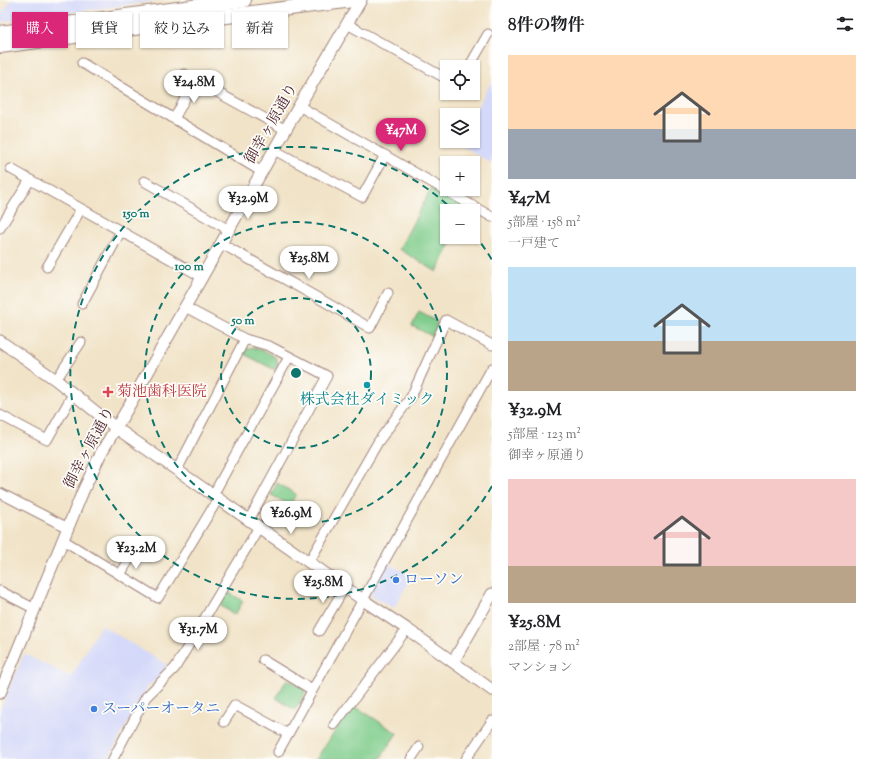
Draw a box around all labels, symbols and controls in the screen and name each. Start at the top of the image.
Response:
chip: 購入 [12,12,68,48]
chip: 賃貸 [76,12,132,48]
chip: 絞り込み [140,12,224,48]
chip: 新着 [232,12,288,48]
icon: filters [834,13,856,35]
text: 8件の物件 [508,14,585,38]
map controls [440,60,480,244]
button: locate [440,60,480,100]
pin: ¥24.8M [161,70,227,104]
text: ¥24.8M [173,74,215,92]
street label: 御幸ヶ原通り [240,80,304,168]
icon: home [646,81,718,153]
button: layers [440,108,480,148]
pin: ¥47M [377,118,425,152]
text: ¥47M [385,122,417,140]
button: + [440,156,480,196]
pin: ¥32.9M [215,186,281,220]
text: ¥47M [508,187,550,211]
text: ¥32.9M [228,190,269,208]
button: − [440,204,480,244]
text: 150 m [121,205,150,223]
text: 5部屋 · 158 m² [508,214,581,232]
text: 一戸建て [508,235,560,253]
pin: ¥25.8M [276,246,342,280]
text: ¥25.8M [289,250,329,268]
text: 100 m [173,258,204,276]
icon: home [646,293,718,365]
text: 50 m [231,312,255,330]
centre of rings [289,366,303,380]
marker: 株式会社ダイミック [362,380,372,390]
place label: 菊池歯科医院 [117,382,207,403]
marker: 菊池歯科医院 [102,386,114,398]
place label: 株式会社ダイミック [300,390,434,411]
text: ¥32.9M [508,399,562,423]
street label: 御幸ヶ原通り [60,403,120,493]
text: 5部屋 · 123 m² [508,426,581,444]
text: 御幸ヶ原通り [508,447,586,465]
pin: ¥26.9M [258,501,324,535]
text: ¥26.9M [270,505,312,523]
icon: home [646,505,718,577]
pin: ¥23.2M [103,536,169,570]
text: ¥23.2M [116,540,156,558]
pin: ¥25.8M [290,570,356,604]
place label: ローソン [404,570,463,591]
text: ¥25.8M [303,574,343,592]
marker: ローソン [391,575,401,585]
text: ¥25.8M [508,611,561,635]
pin: ¥31.7M [165,617,231,651]
text: ¥31.7M [178,621,218,639]
text: 2部屋 · 78 m² [508,638,580,656]
text: マンション [508,659,572,677]
place label: スーパーオータニ [102,699,220,720]
marker: スーパーオータニ [89,704,99,714]

